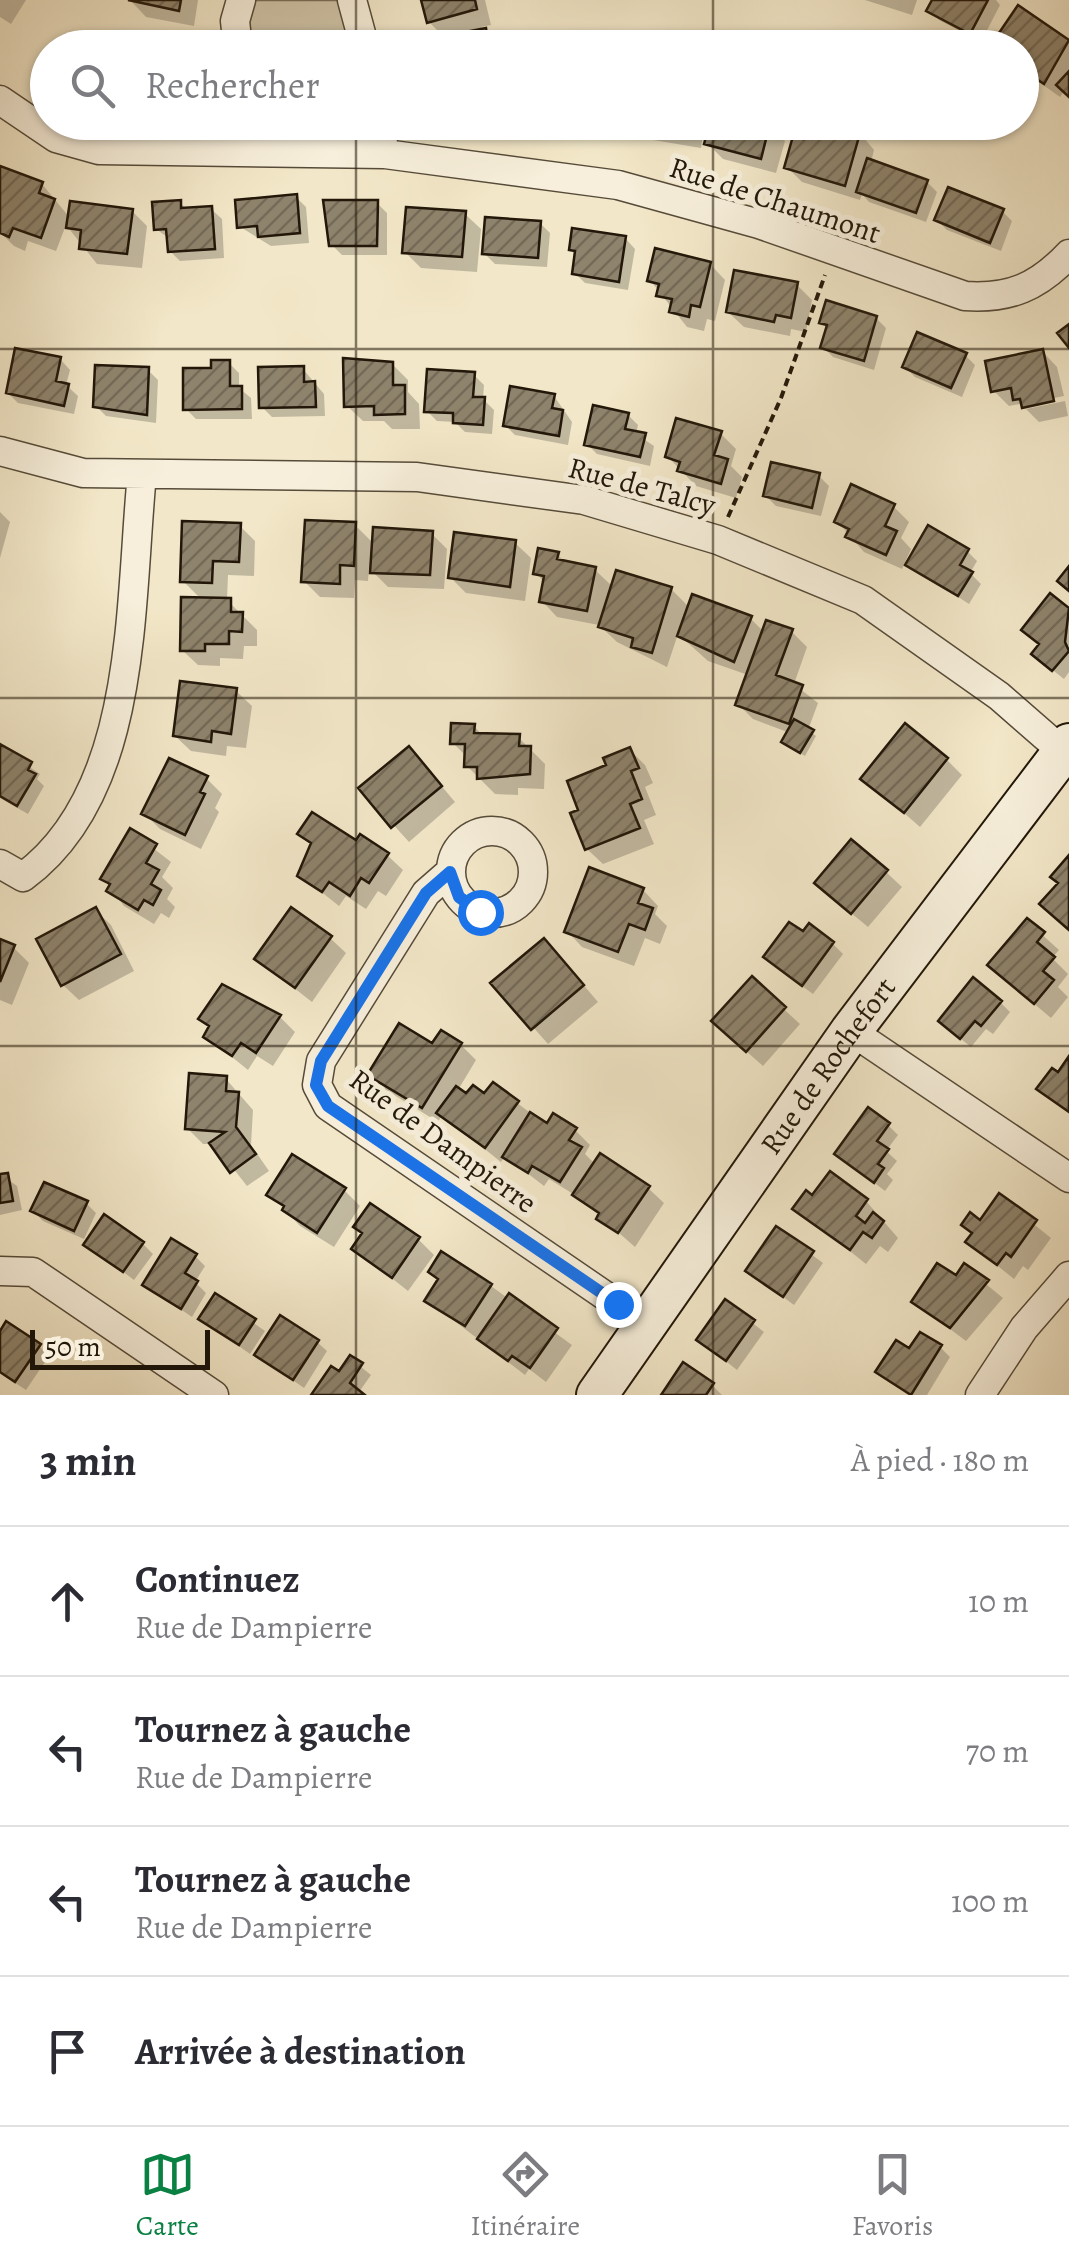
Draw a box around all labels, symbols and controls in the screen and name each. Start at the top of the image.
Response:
search box [30,30,1039,140]
icon: search [65,58,120,113]
text: Rechercher [145,59,320,111]
street label: Rue de Chaumont [664,147,886,253]
street label: Rue de Talcy [564,447,721,525]
route start [458,890,504,936]
street label: Rue de Rochefort [751,969,905,1162]
street label: Rue de Dampierre [341,1059,545,1223]
route end [596,1282,642,1328]
scale bar [30,1325,210,1370]
text: 50 m [45,1328,101,1366]
text: 3 min [40,1432,136,1489]
text: À pied · 180 m [851,1438,1029,1482]
text: Continuez [135,1553,300,1605]
icon: ahead [40,1574,95,1629]
text: 10 m [968,1579,1029,1623]
text: Rue de Dampierre [135,1605,372,1649]
text: Tournez à gauche [135,1703,411,1755]
icon: left [40,1724,95,1779]
text: 70 m [966,1729,1029,1773]
text: Rue de Dampierre [135,1755,372,1799]
text: Tournez à gauche [135,1853,411,1905]
icon: left [40,1874,95,1929]
text: 100 m [951,1879,1029,1923]
text: Rue de Dampierre [135,1905,372,1949]
icon: arrive [40,2024,95,2079]
text: Arrivée à destination [135,2025,466,2077]
tab: Carte [136,2147,199,2245]
tab: Itinéraire [471,2147,580,2245]
tab: Favoris [852,2147,933,2245]

